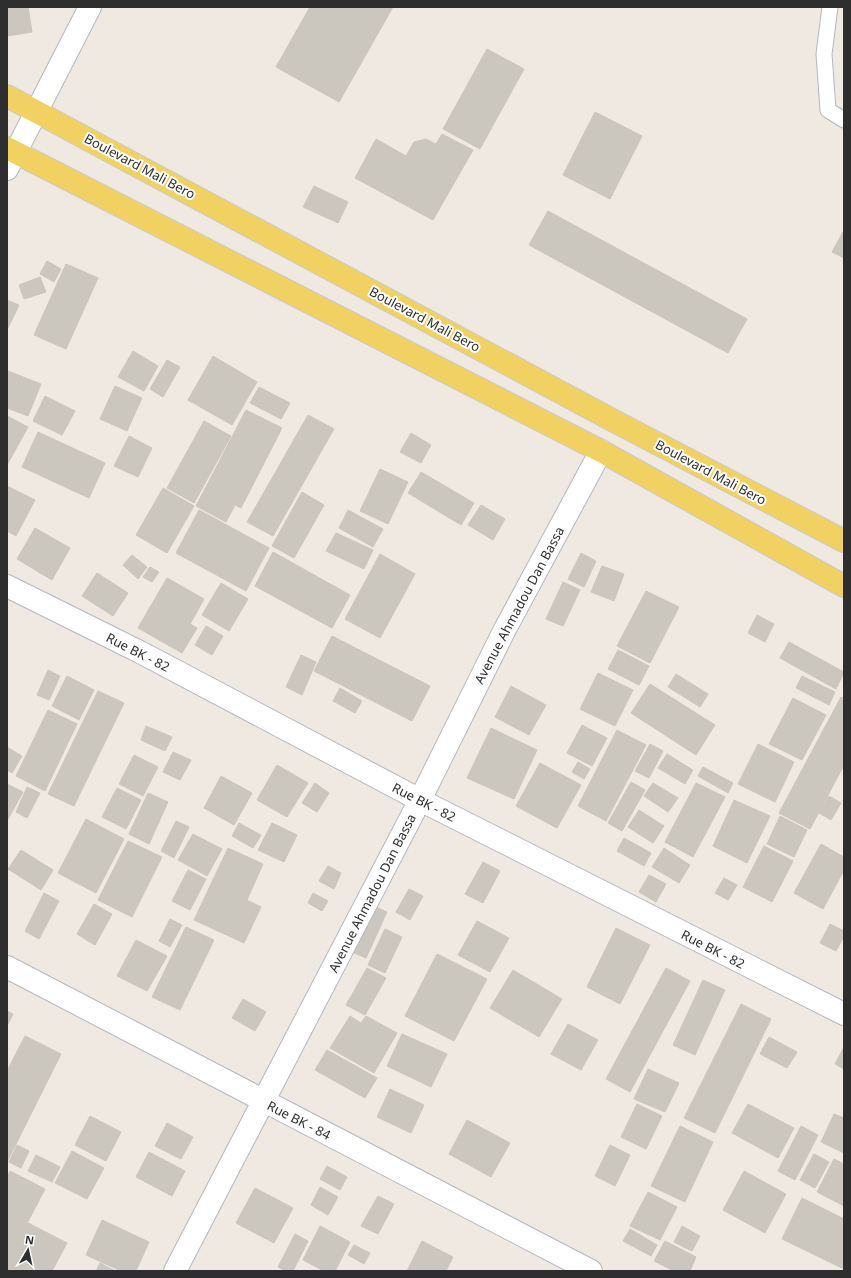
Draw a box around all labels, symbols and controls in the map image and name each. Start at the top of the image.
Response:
street label: Boulevard Mali Bero [81,129,199,203]
street label: Boulevard Mali Bero [366,282,484,356]
street label: Boulevard Mali Bero [652,435,770,509]
street label: Avenue Ahmadou Dan Bassa [470,523,568,687]
street label: Rue BK - 82 [103,628,173,676]
street label: Rue BK - 82 [389,778,459,826]
street label: Avenue Ahmadou Dan Bassa [324,811,420,975]
street label: Rue BK - 82 [678,925,748,973]
street label: Rue BK - 84 [264,1096,334,1144]
north arrow [8,1230,48,1270]
text: N [24,1232,35,1248]

